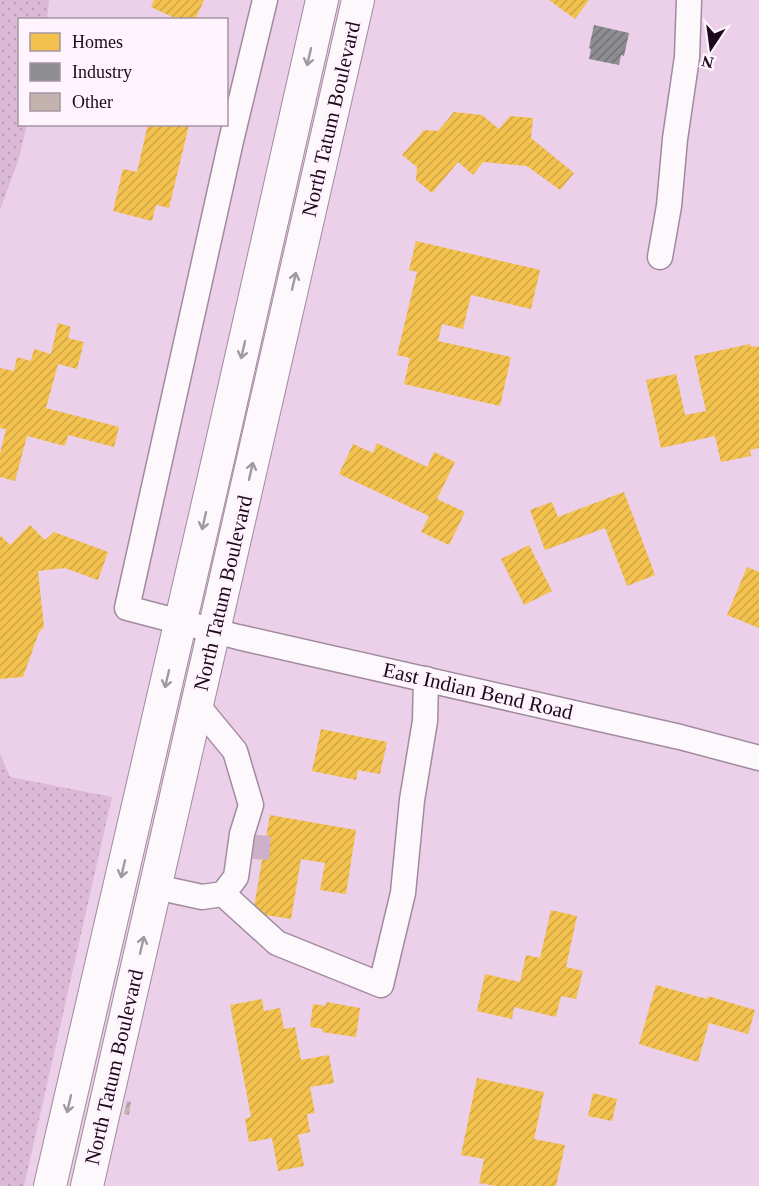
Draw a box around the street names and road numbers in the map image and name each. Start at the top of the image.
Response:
street label: North Tatum Boulevard [297,18,365,219]
street label: North Tatum Boulevard [189,492,257,693]
street label: East Indian Bend Road [381,657,576,725]
street label: North Tatum Boulevard [80,966,148,1167]

